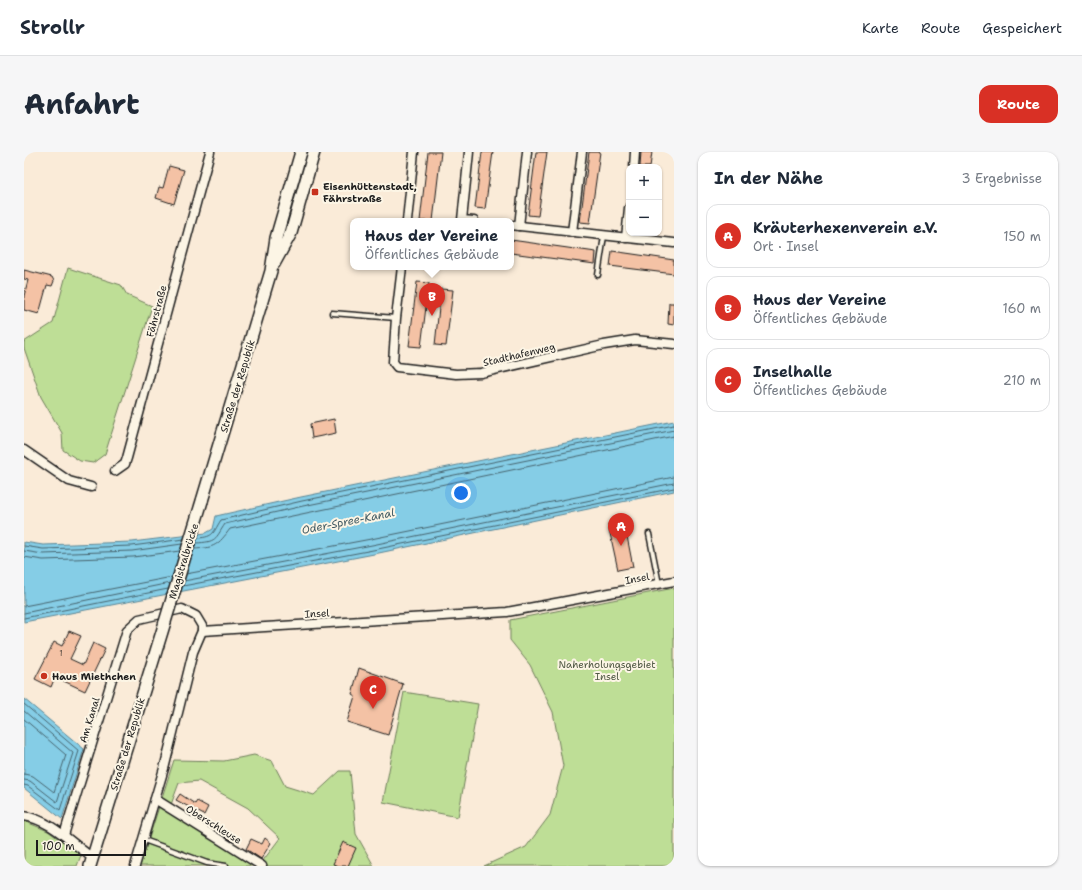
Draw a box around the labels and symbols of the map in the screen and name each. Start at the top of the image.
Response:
place label: Eisenhüttenstadt, Fährstraße [323,180,417,205]
marker: Eisenhüttenstadt, Fährstraße [310,187,320,197]
street label: Fährstraße [143,283,170,339]
pin: B [419,283,445,316]
street label: Straße der Republik [217,338,258,434]
street label: Stadthafenweg [482,340,556,369]
your location [451,483,471,503]
water label: Oder-Spree-Kanal [300,505,396,538]
pin: A [608,513,634,546]
street label: Magistralbrücke [166,521,201,601]
street label: Insel [624,570,650,587]
street label: Insel [304,606,330,621]
house number: 1 [59,648,63,659]
park label: Naherholungsgebiet Insel [558,658,656,683]
place label: Haus Miethchen [52,670,136,683]
marker: Haus Miethchen [39,671,49,681]
pin: C [360,676,386,709]
street label: Am Kanal [76,696,103,744]
street label: Straße der Republik [107,696,148,792]
street label: Oberschleuse [183,802,244,847]
scale bar [36,838,146,857]

